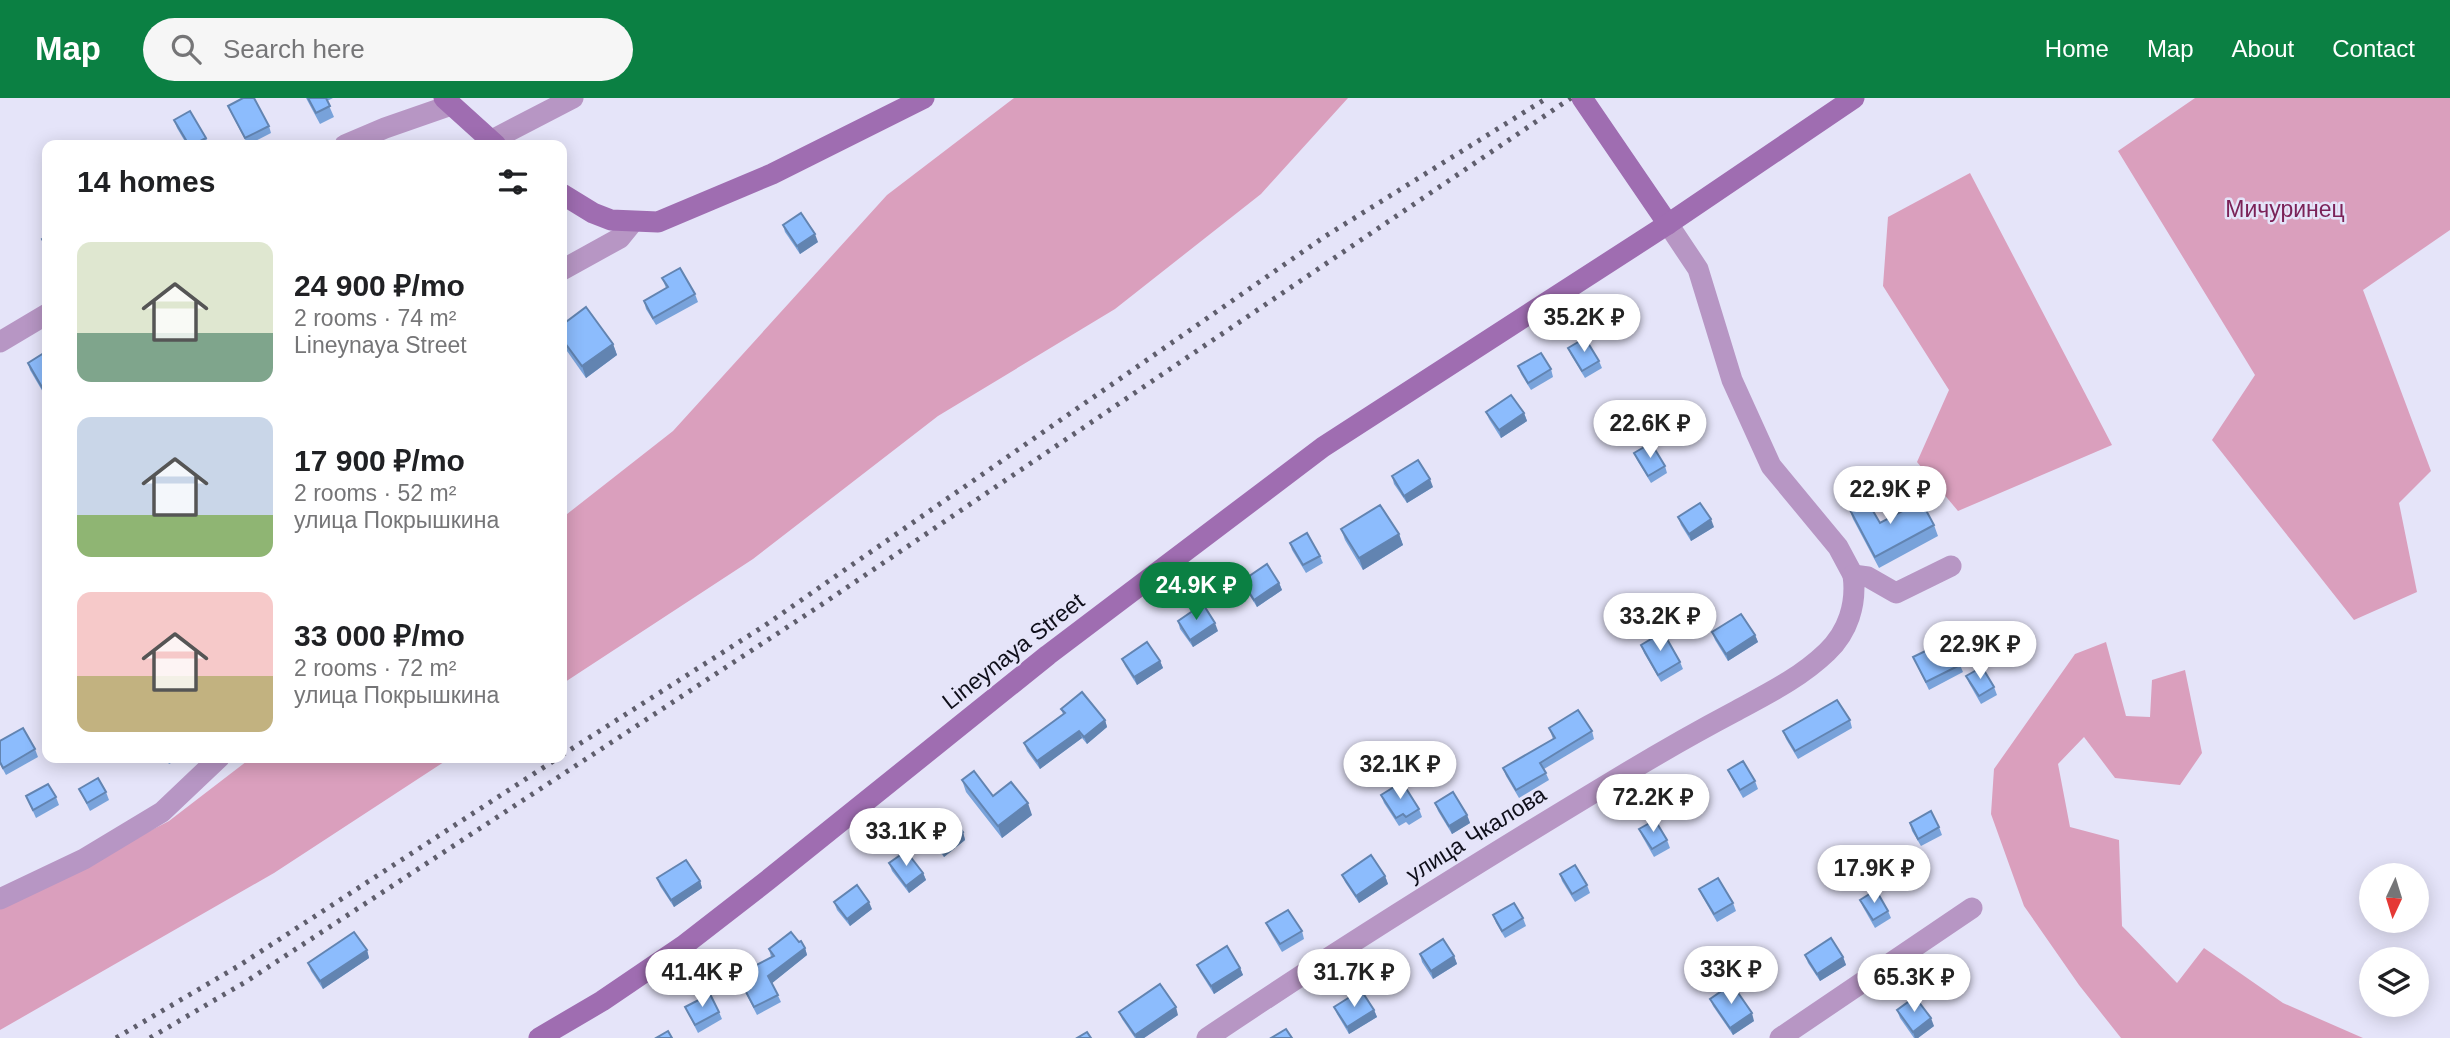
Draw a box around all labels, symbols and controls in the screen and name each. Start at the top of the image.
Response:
search box [143,18,633,81]
text: Map [35,30,101,67]
icon: search [167,30,205,68]
text: Search here [223,34,365,64]
text: Home [2045,35,2109,62]
text: Map [2147,35,2194,62]
text: About [2232,35,2294,62]
text: Contact [2332,35,2415,62]
icon: filters [494,163,532,201]
text: 14 homes [77,165,215,198]
park label: Мичуринец [2225,196,2345,222]
text: 24 900 ₽/mo [294,269,465,302]
icon: home [133,270,217,354]
pin: 35.2K ₽ [1519,294,1649,354]
text: 35.2K ₽ [1543,304,1625,330]
text: 2 rooms · 74 m² [294,305,456,331]
text: Lineynaya Street [294,332,467,358]
pin: 22.6K ₽ [1585,400,1715,460]
text: 22.6K ₽ [1609,410,1691,436]
text: 17 900 ₽/mo [294,444,465,477]
icon: home [133,445,217,529]
pin: 22.9K ₽ [1825,466,1955,526]
text: 22.9K ₽ [1849,476,1931,502]
text: 2 rooms · 52 m² [294,480,456,506]
text: улица Покрышкина [294,507,499,533]
pin: 24.9K ₽ [1131,562,1261,622]
text: 24.9K ₽ [1155,572,1237,598]
street label: Lineynaya Street [937,587,1089,714]
pin: 33.2K ₽ [1595,594,1725,653]
text: 33.2K ₽ [1619,603,1701,629]
text: 33 000 ₽/mo [294,619,465,652]
icon: home [133,620,217,704]
pin: 22.9K ₽ [1915,622,2045,681]
text: 22.9K ₽ [1939,631,2021,657]
text: 2 rooms · 72 m² [294,655,456,681]
text: улица Покрышкина [294,682,499,708]
pin: 32.1K ₽ [1335,742,1465,801]
text: 32.1K ₽ [1359,751,1441,777]
pin: 72.2K ₽ [1588,774,1718,834]
street label: улица Чкалова [1401,781,1551,887]
text: 72.2K ₽ [1612,784,1694,810]
pin: 33.1K ₽ [841,808,971,868]
text: 33.1K ₽ [865,818,947,844]
pin: 17.9K ₽ [1809,846,1939,905]
text: 17.9K ₽ [1833,855,1915,881]
north arrow [2359,863,2429,933]
map controls [2359,863,2429,1017]
pin: 33K ₽ [1682,946,1780,1006]
button: layers [2359,947,2429,1017]
pin: 41.4K ₽ [637,950,767,1009]
pin: 31.7K ₽ [1289,950,1419,1009]
pin: 65.3K ₽ [1849,954,1979,1014]
text: 33K ₽ [1700,956,1762,982]
text: 41.4K ₽ [661,959,743,985]
text: 31.7K ₽ [1313,959,1395,985]
text: 65.3K ₽ [1873,964,1955,990]

